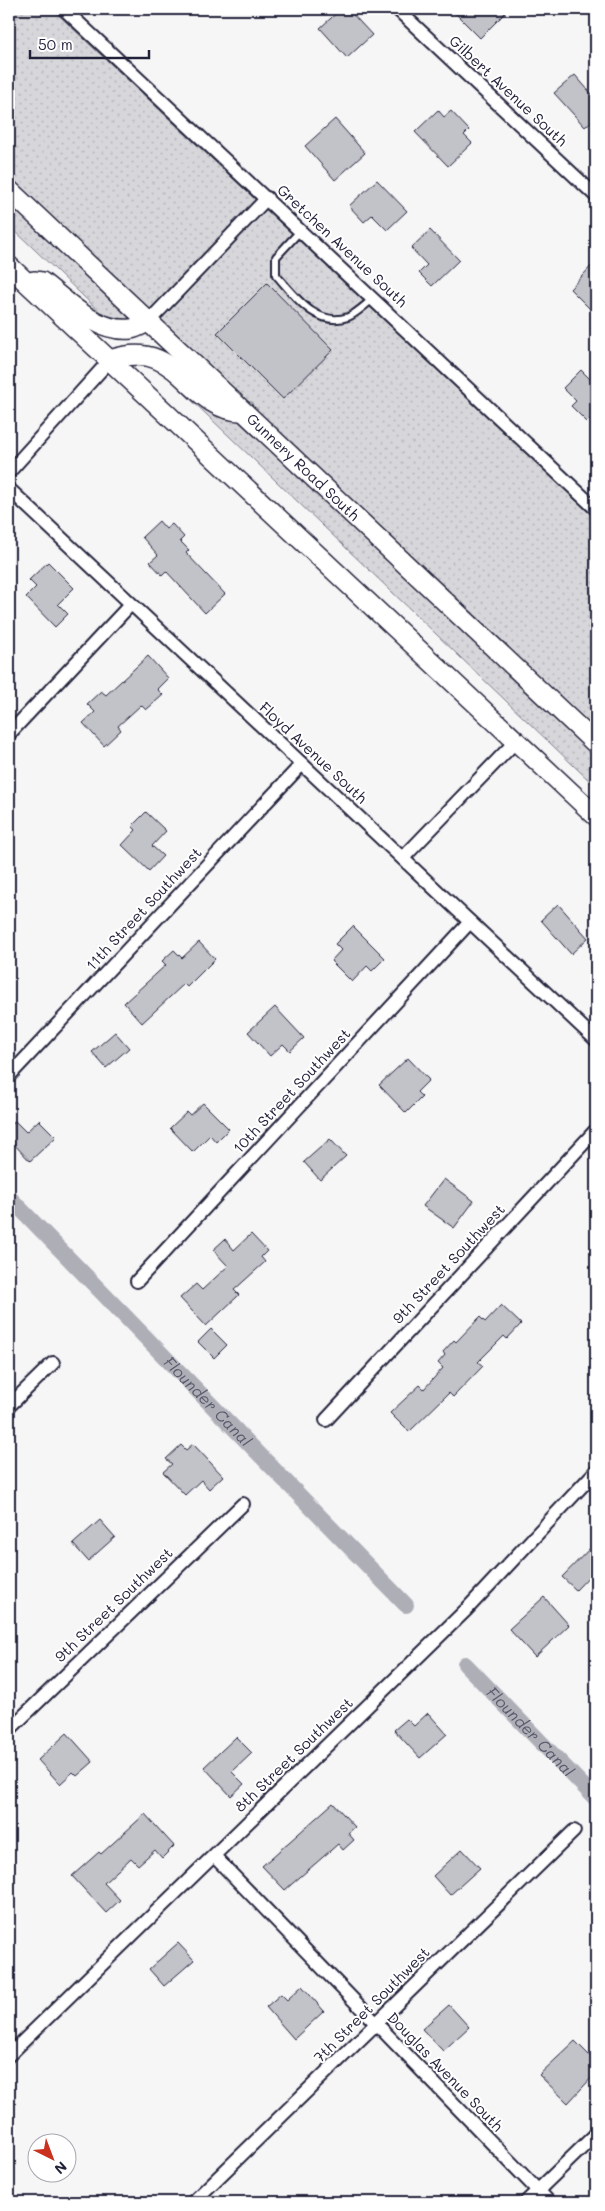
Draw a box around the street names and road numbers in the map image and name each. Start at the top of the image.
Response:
street label: Gilbert Avenue South [445,30,572,150]
street label: Gretchen Avenue South [273,179,412,311]
street label: Gunnery Road South [243,408,364,525]
street label: Floyd Avenue South [255,697,372,807]
street label: 11th Street Southwest [81,843,206,974]
street label: 10th Street Southwest [228,1024,354,1157]
street label: 9th Street Southwest [388,1199,509,1327]
street label: 9th Street Southwest [50,1543,177,1666]
street label: 8th Street Southwest [230,1693,357,1816]
street label: 7th Street Southwest [309,1942,434,2067]
street label: Douglas Avenue South [383,2007,508,2135]

